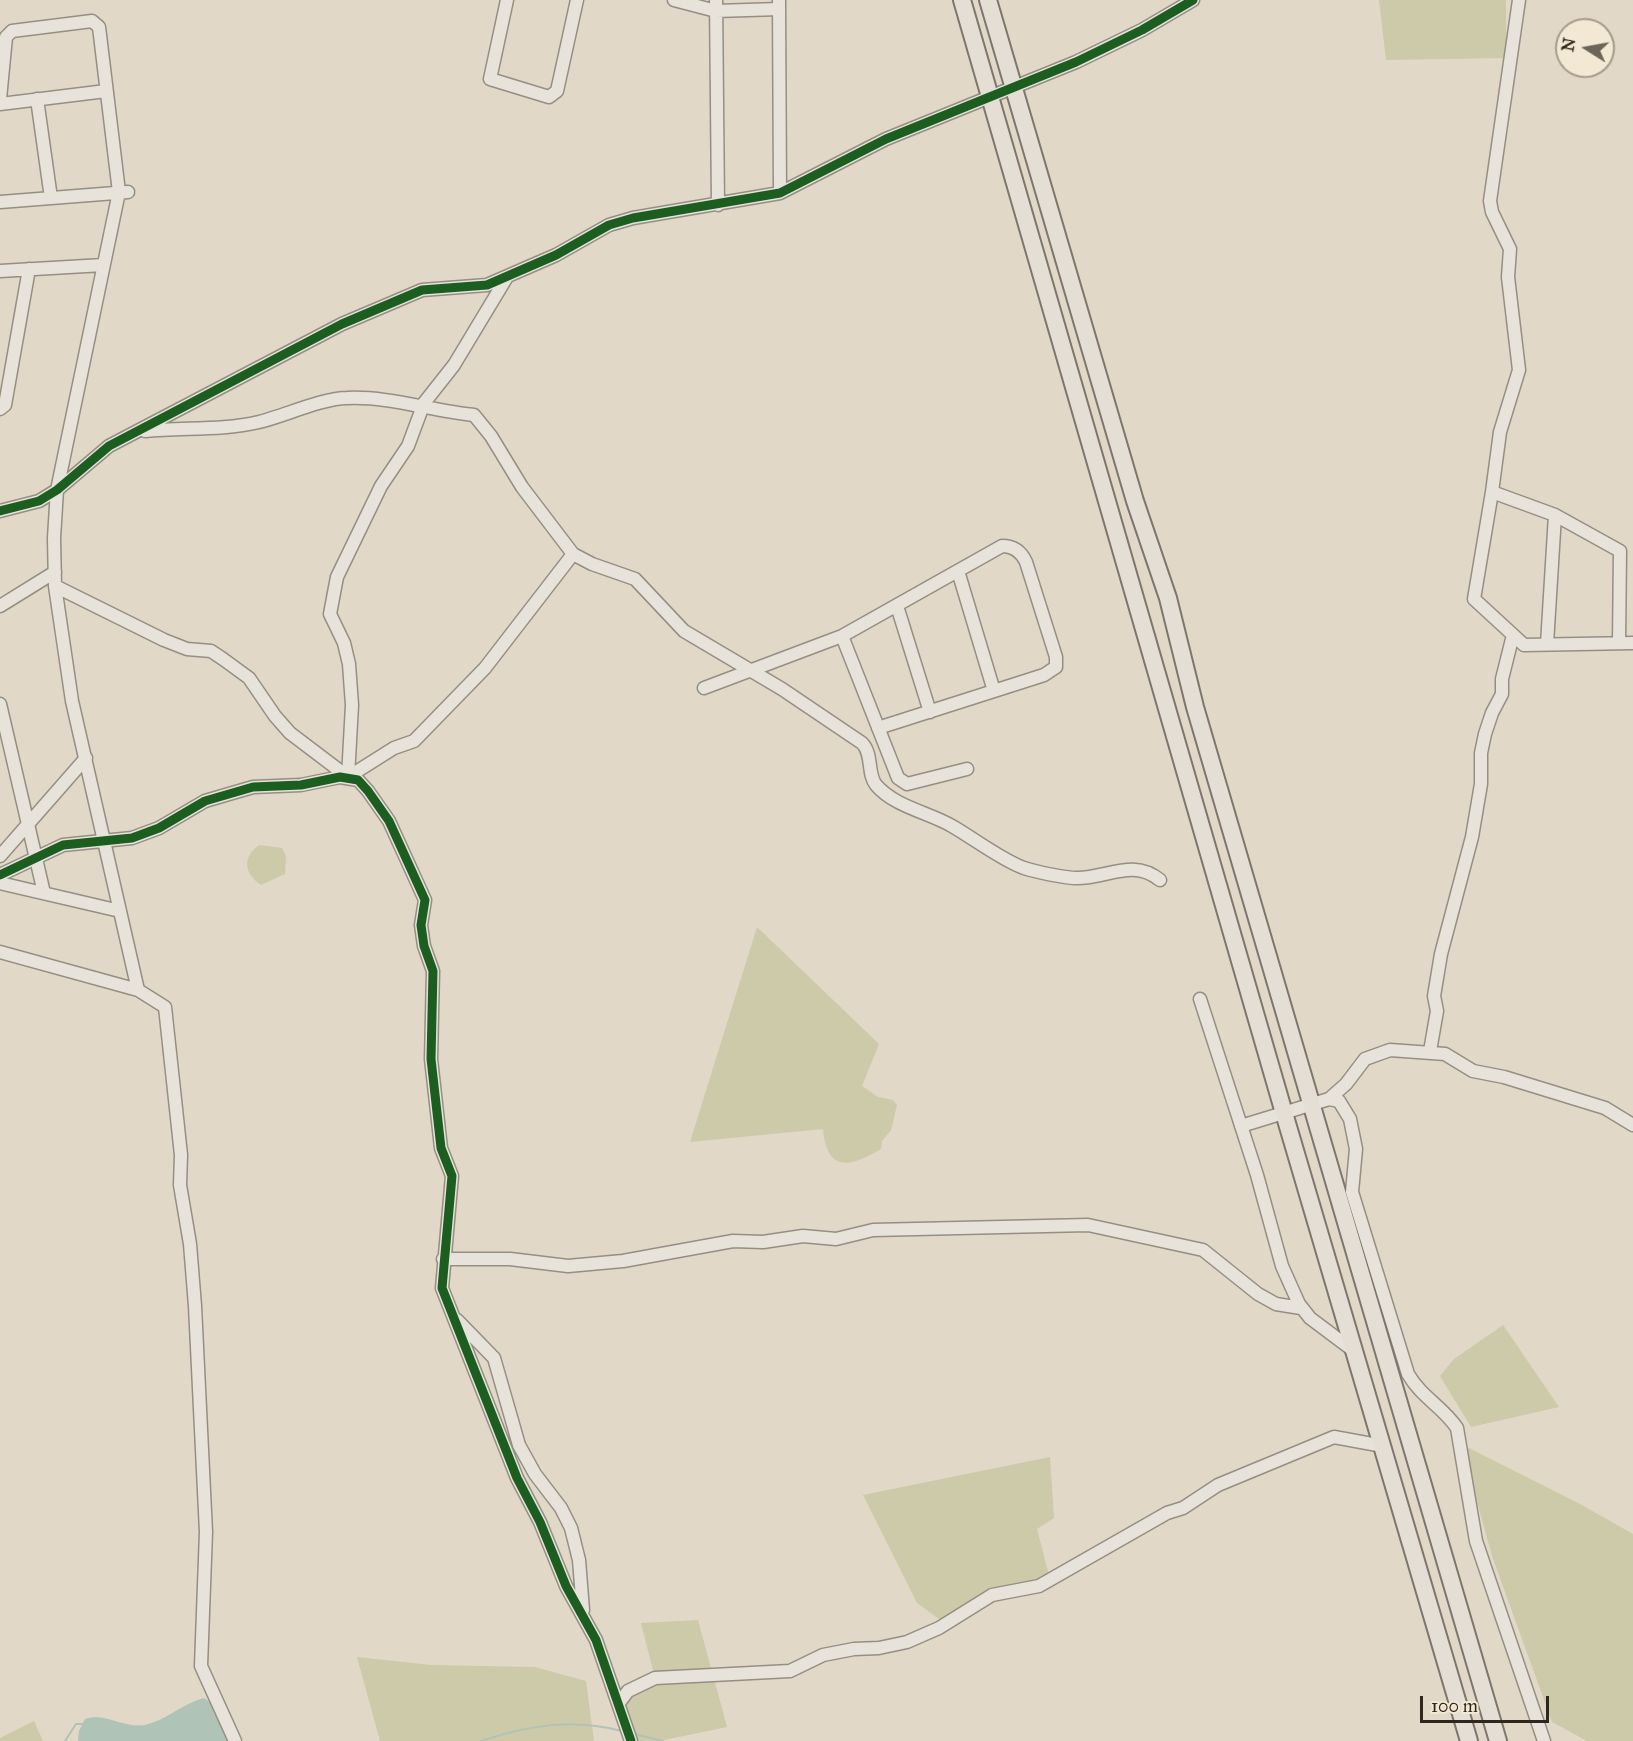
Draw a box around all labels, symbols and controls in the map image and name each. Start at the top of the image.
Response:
north arrow [1555,18,1615,78]
text: N [1558,36,1579,53]
scale bar [1423,1684,1552,1722]
text: 100 m [1431,1695,1478,1717]

